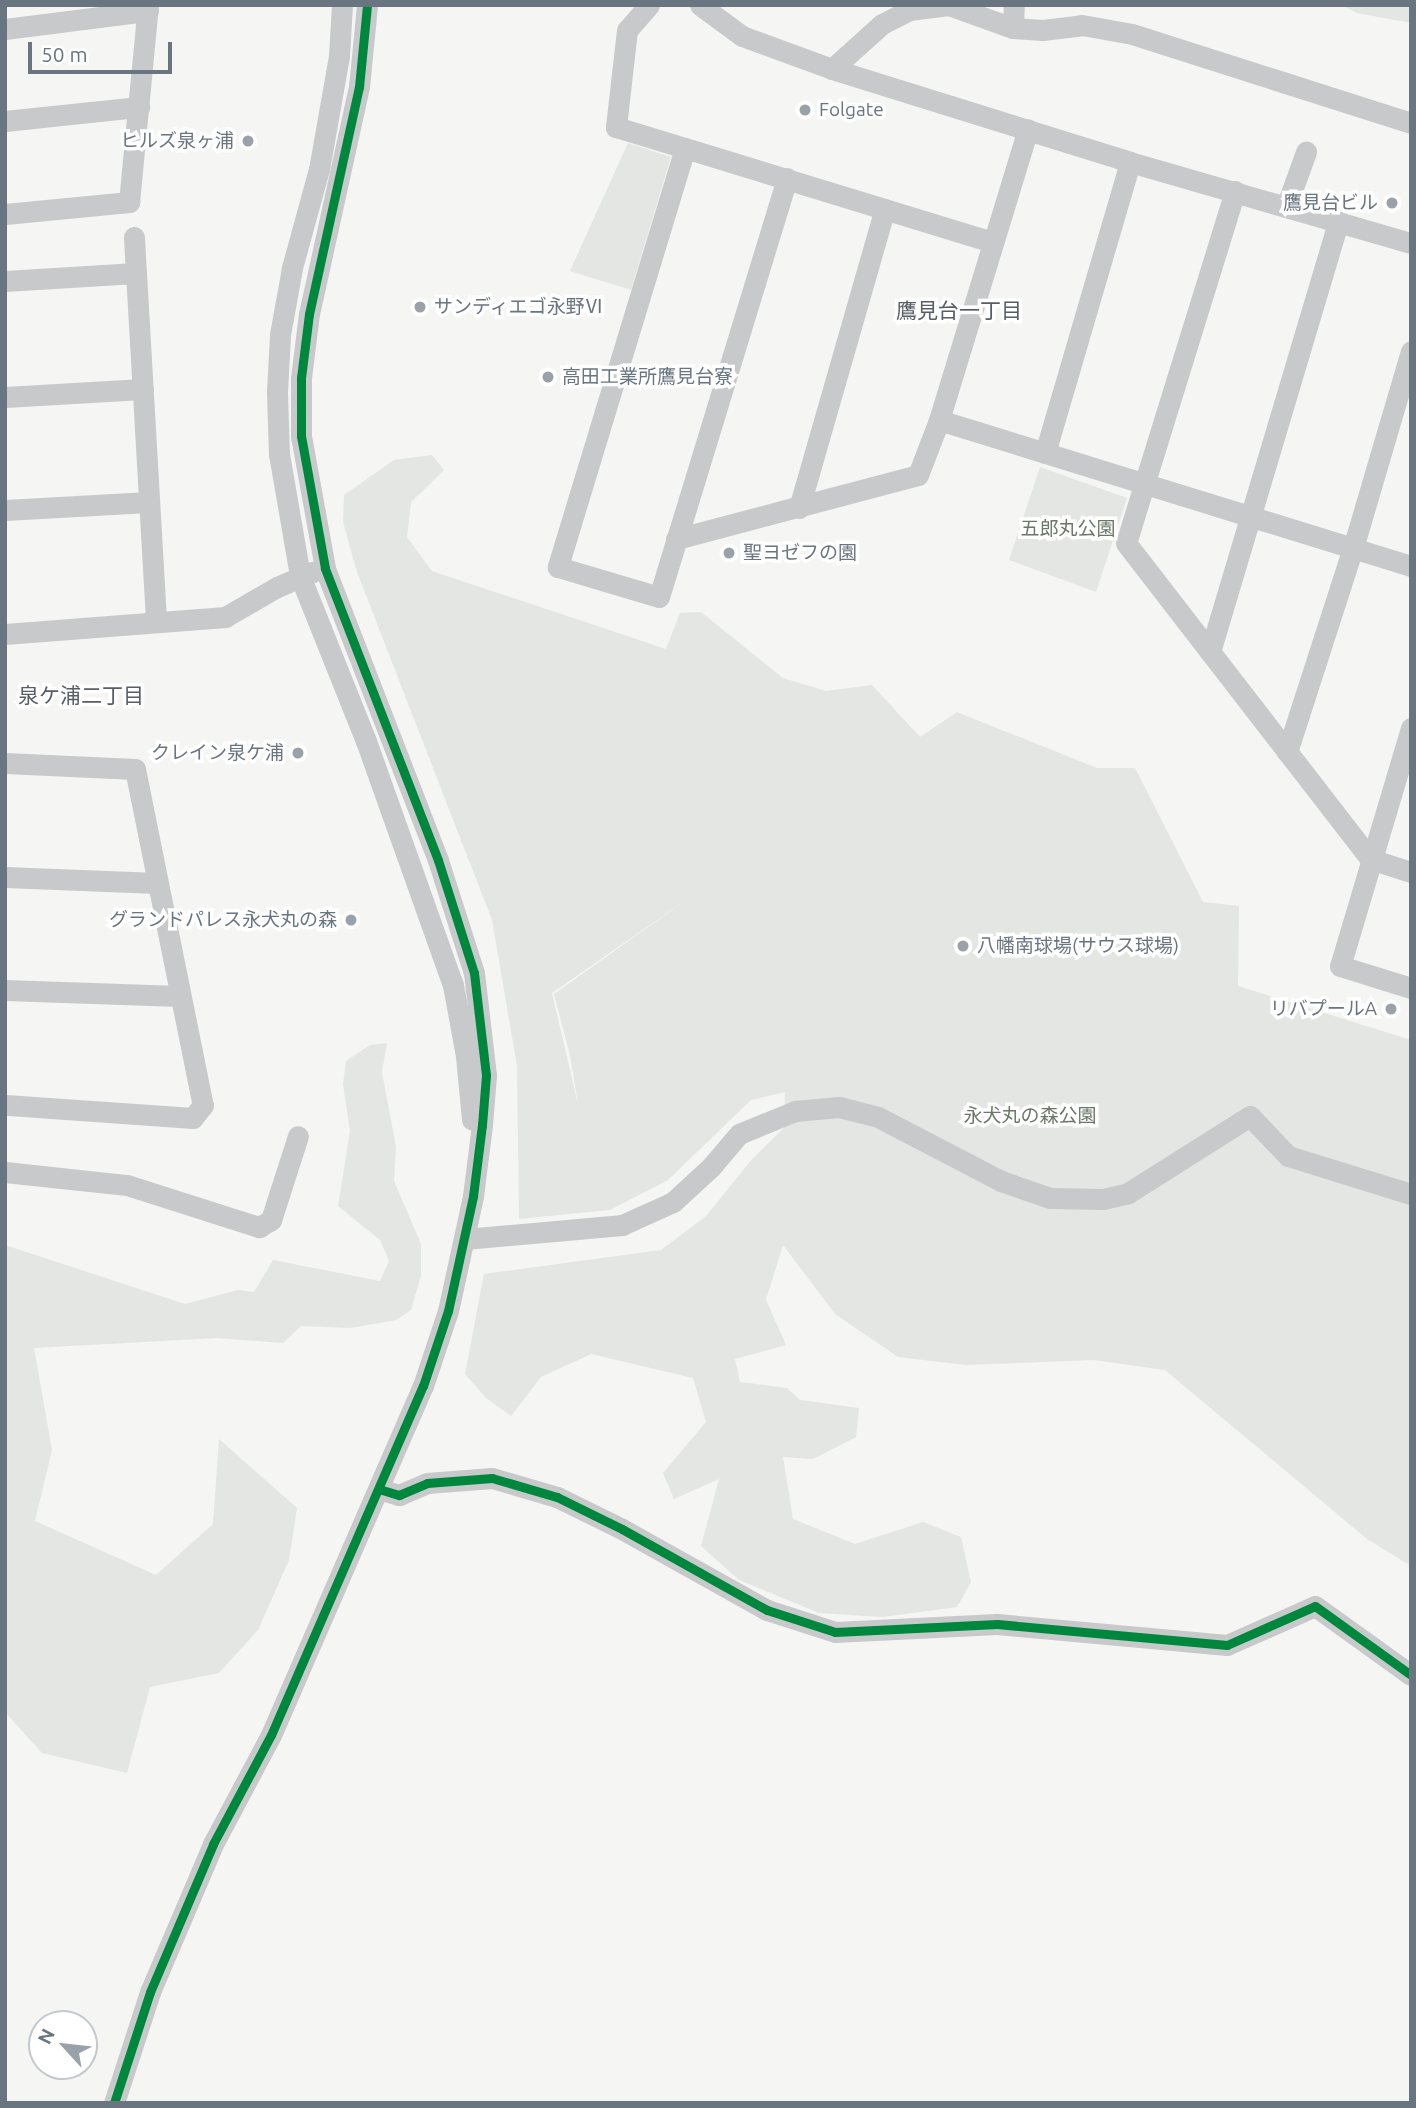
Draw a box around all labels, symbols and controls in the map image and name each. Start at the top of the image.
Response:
scale bar [32,28,175,72]
text: 50 m [41,42,88,66]
place label: Folgate [819,99,884,121]
marker: Folgate [797,102,813,118]
place label: ヒルズ泉ヶ浦 [120,130,234,152]
marker: ヒルズ泉ヶ浦 [240,133,256,149]
place label: 鷹見台ビル [1283,192,1378,214]
marker: 鷹見台ビル [1384,195,1400,211]
place label: サンディエゴ永野Ⅵ [434,296,605,318]
district label: 鷹見台一丁目 [896,297,1022,323]
marker: サンディエゴ永野Ⅵ [412,299,428,315]
place label: 高田工業所鷹見台寮 [562,366,733,388]
marker: 高田工業所鷹見台寮 [540,369,556,385]
park label: 五郎丸公園 [1021,518,1115,540]
place label: 聖ヨゼフの園 [743,542,857,564]
marker: 聖ヨゼフの園 [721,545,737,561]
district label: 泉ケ浦二丁目 [18,682,144,708]
place label: クレイン泉ケ浦 [151,742,284,764]
marker: クレイン泉ケ浦 [290,745,306,761]
place label: グランドパレス永犬丸の森 [109,909,337,931]
marker: グランドパレス永犬丸の森 [343,912,359,928]
place label: 八幡南球場(サウス球場) [977,935,1179,957]
marker: 八幡南球場(サウス球場) [955,938,971,954]
place label: リバプールA [1270,998,1377,1020]
marker: リバプールA [1383,1001,1399,1017]
park label: 永犬丸の森公園 [964,1105,1096,1127]
north arrow [28,2010,98,2080]
text: N [33,2025,59,2048]

